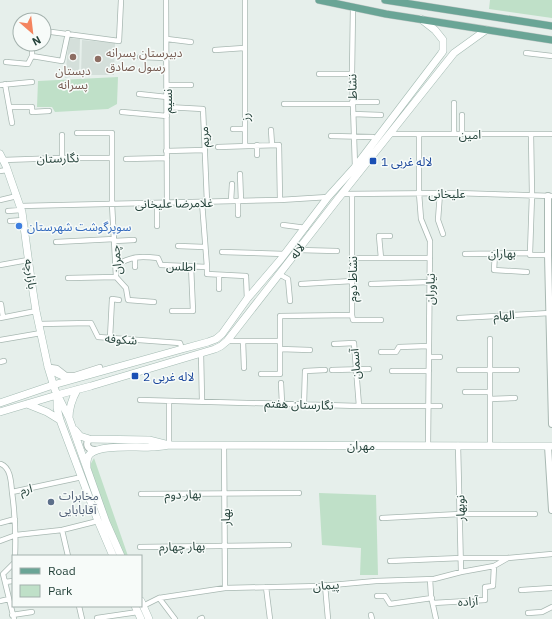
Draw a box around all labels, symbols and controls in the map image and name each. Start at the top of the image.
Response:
north arrow [12,12,52,52]
text: N [30,33,43,49]
place label: دبیرستان پسرانه رسول صادق [106,45,183,74]
marker: دبستان پسرانه [68,52,78,62]
marker: دبیرستان پسرانه رسول صادق [93,54,103,64]
place label: دبستان پسرانه [55,63,91,93]
street label: نشاط [344,74,360,100]
street label: نسیم [160,89,177,113]
street label: رز [237,112,253,123]
street label: مریم [196,126,214,148]
street label: امین [459,127,481,142]
street label: نگارستان [37,150,79,166]
place label: لاله غربی 1 [381,154,432,169]
marker: لاله غربی 1 [368,156,378,166]
street label: علیخانی [428,186,466,201]
street label: غلامرضا علیخانی [135,195,213,211]
place label: سوپرگوشت شهرستان [27,219,131,235]
marker: سوپرگوشت شهرستان [14,221,24,231]
street label: لاله [286,240,308,262]
street label: چمران [107,244,126,275]
street label: بهاران [488,245,516,261]
street label: نشاط دوم [345,256,362,302]
street label: بازارچه [20,258,41,290]
street label: اطلس [166,258,196,274]
street label: نیاوران [422,273,438,305]
street label: الهام [493,307,515,325]
street label: شکوفه [104,330,138,348]
street label: آسمان [346,348,364,380]
place label: لاله غربی 2 [143,369,194,384]
marker: لاله غربی 2 [130,371,140,381]
street label: نگارستان هفتم [264,395,334,415]
street label: مهران [347,438,375,453]
street label: ارم [18,480,34,500]
street label: بهار دوم [164,486,202,504]
place label: مخابرات آقابابایی [59,488,99,517]
street label: نوبهار [452,495,468,522]
marker: مخابرات آقابابایی [46,497,56,507]
street label: بهار [218,508,233,527]
street label: بهار چهارم [159,538,205,556]
legend [12,555,142,607]
text: Road [48,563,76,578]
street label: پیمان [312,577,340,595]
text: Park [48,583,73,598]
street label: آزاده [457,593,479,609]

